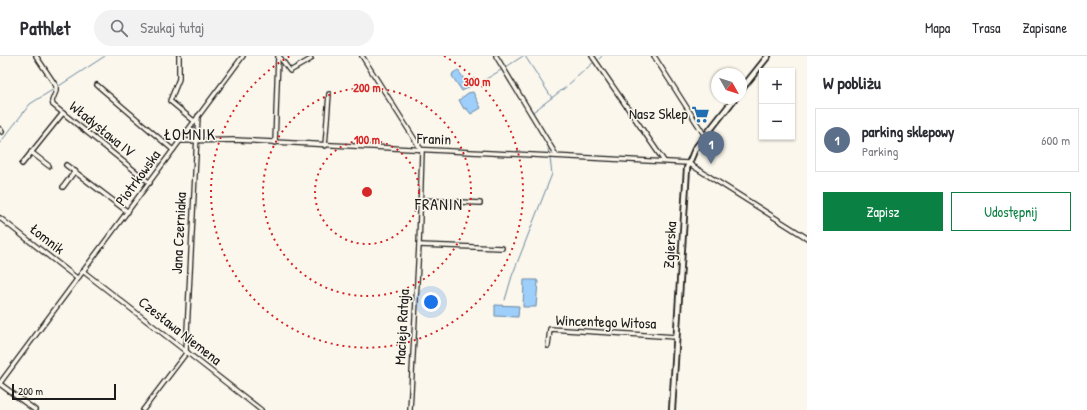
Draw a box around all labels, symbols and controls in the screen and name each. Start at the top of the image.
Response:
search box [94,10,374,46]
text: Pathlet [20,15,70,41]
icon: search [108,17,130,39]
text: Szukaj tutaj [140,17,204,38]
text: Mapa [925,18,950,37]
text: Trasa [972,18,1001,37]
text: Zapisane [1023,18,1067,37]
north arrow [711,68,747,104]
map controls [759,68,795,140]
button: + [759,68,795,104]
text: W pobliżu [823,71,881,94]
text: 300 m [463,73,491,90]
text: 200 m [353,79,381,96]
street label: Władysława IV [65,96,140,162]
place label: Nasz Sklep [629,103,689,124]
supermarket icon: Nasz Sklep [691,104,711,124]
button: − [759,104,795,140]
text: parking sklepowy [862,121,954,142]
district label: ŁOMNIK [164,123,216,145]
street label: Franin [416,127,452,150]
text: 100 m [354,131,380,148]
pin: 1 [698,131,724,164]
text: 1 [835,131,839,149]
text: 600 m [1041,131,1070,149]
text: Parking [862,142,898,160]
street label: Piotrkowska [110,145,165,210]
centre of rings [360,185,374,199]
street label: Jana Czerniaka [166,191,191,274]
button: Zapisz [823,192,943,231]
button: Udostępnij [951,192,1071,231]
district label: FRANIN [414,193,463,215]
street label: Łomnik [25,218,69,259]
street label: Zgierska [658,221,681,269]
street label: Macieja Rataja [389,288,414,365]
street label: Czesława Niemena [134,291,226,370]
your location [421,292,441,312]
street label: Wincentego Witosa [555,309,657,334]
scale bar [12,382,116,401]
text: 200 m [18,384,43,398]

